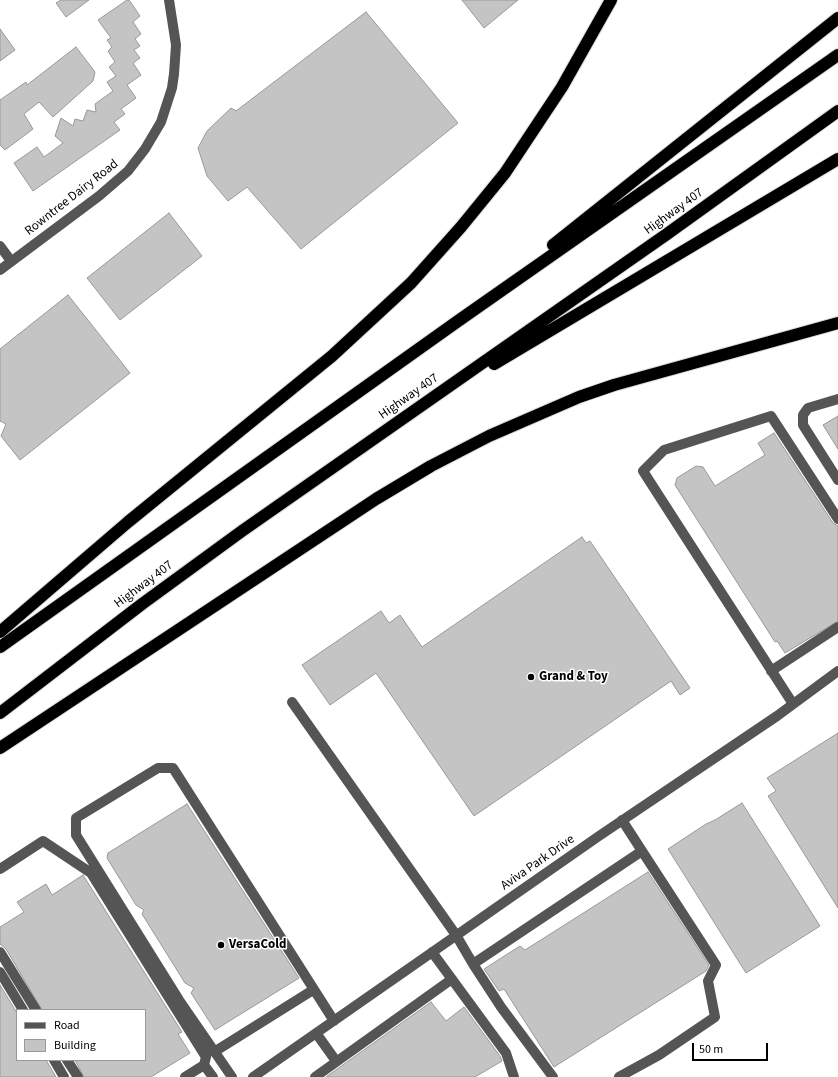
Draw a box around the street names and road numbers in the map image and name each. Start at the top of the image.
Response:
street label: Rowntree Dairy Road [22,157,122,239]
street label: Highway 407 [641,185,707,239]
street label: Highway 407 [376,371,442,423]
street label: Highway 407 [112,558,176,612]
street label: Aviva Park Drive [498,832,578,894]

